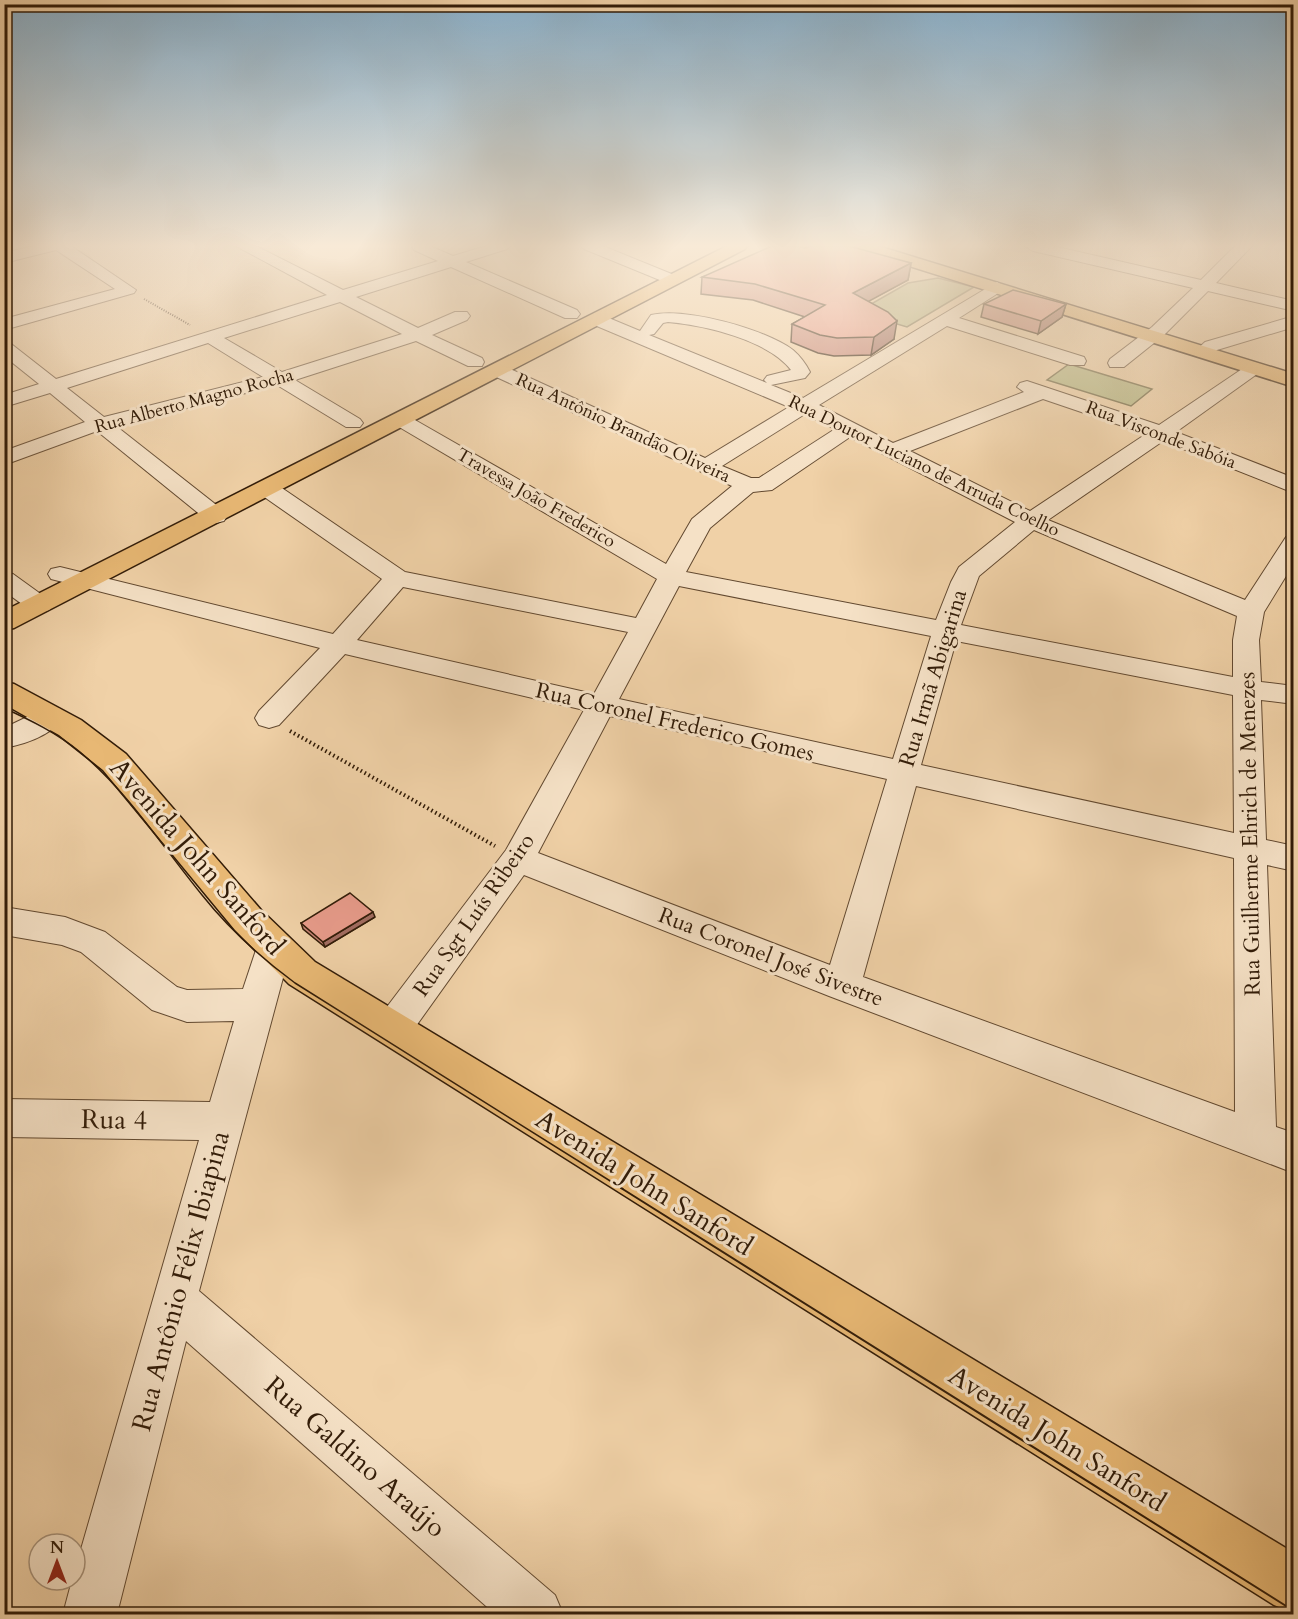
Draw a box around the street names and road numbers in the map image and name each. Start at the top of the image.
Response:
street label: Rua Alberto Magno Rocha [92,362,296,440]
street label: Rua Antônio Brandão Oliveira [512,367,734,489]
street label: Rua Doutor Luciano de Arruda Coelho [784,389,1064,543]
street label: Rua Visconde Sabóia [1082,395,1240,475]
street label: Travessa João Frederico [452,442,620,554]
street label: Rua Irmã Abigarina [892,585,974,770]
street label: Rua Guilherme Ehrich de Menezes [1232,672,1268,996]
street label: Rua Coronel Frederico Gomes [533,675,817,769]
street label: Avenida John Sanford [101,750,293,964]
street label: Rua Sgt Luís Ribeiro [406,827,542,1003]
street label: Rua Coronel José Sivestre [654,900,888,1014]
street label: Rua 4 [81,1101,147,1139]
street label: Avenida John Sanford [528,1101,760,1265]
street label: Rua Antônio Félix Ibiapina [123,1126,239,1435]
street label: Avenida John Sanford [941,1357,1173,1521]
street label: Rua Galdino Araújo [256,1368,454,1546]

